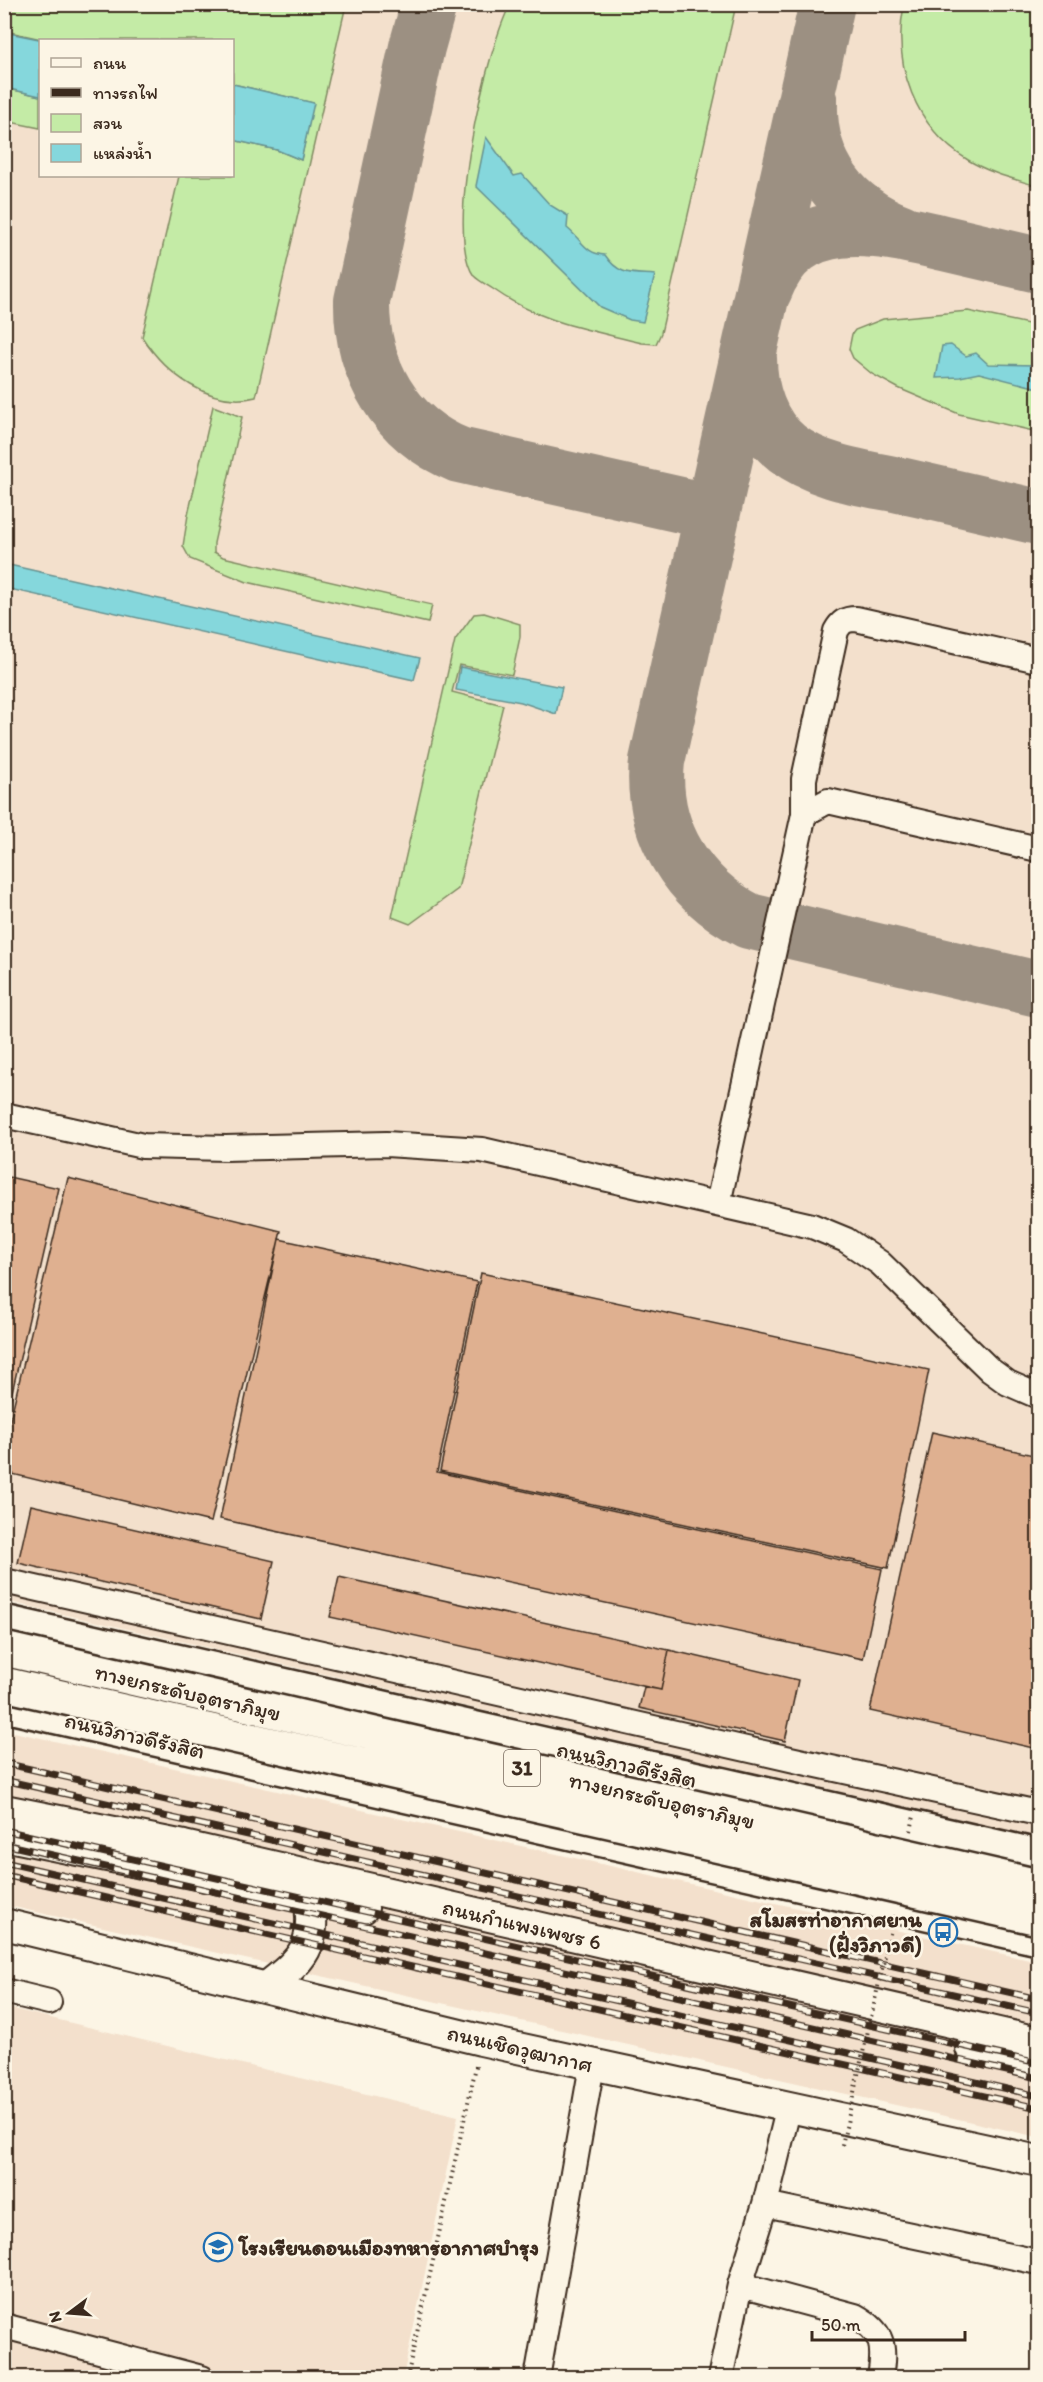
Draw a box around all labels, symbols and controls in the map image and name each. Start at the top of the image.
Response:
legend [39,39,234,177]
text: ถนน [93,52,127,74]
text: ทางรถไฟ [93,82,158,104]
text: สวน [93,112,123,134]
text: แหล่งน้ำ [93,141,152,164]
street label: ทางยกระดับอุตราภิมุข [92,1658,283,1727]
street label: ถนนวิภาวดีรังสิต [62,1706,208,1765]
street label: ถนนวิภาวดีรังสิต [554,1735,700,1794]
road number: 31 [504,1750,540,1786]
street label: ทางยกระดับอุตราภิมุข [566,1766,757,1835]
street label: ถนนกำแพงเพชร 6 [440,1893,604,1956]
place label: สโมสรท่าอากาศยาน (ฝั่งวิภาวดี) [750,1906,922,1958]
bus stop icon: สโมสรท่าอากาศยาน (ฝั่งวิภาวดี) [927,1916,959,1948]
street label: ถนนเชิดวุฒากาศ [445,2019,595,2078]
school or university icon: โรงเรียนดอนเมืองทหารอากาศบำรุง [202,2231,234,2263]
place label: โรงเรียนดอนเมืองทหารอากาศบำรุง [238,2234,539,2262]
north arrow [39,2283,99,2343]
scale bar [812,2304,965,2342]
text: N [44,2309,66,2325]
text: 50 m [821,2314,861,2336]

